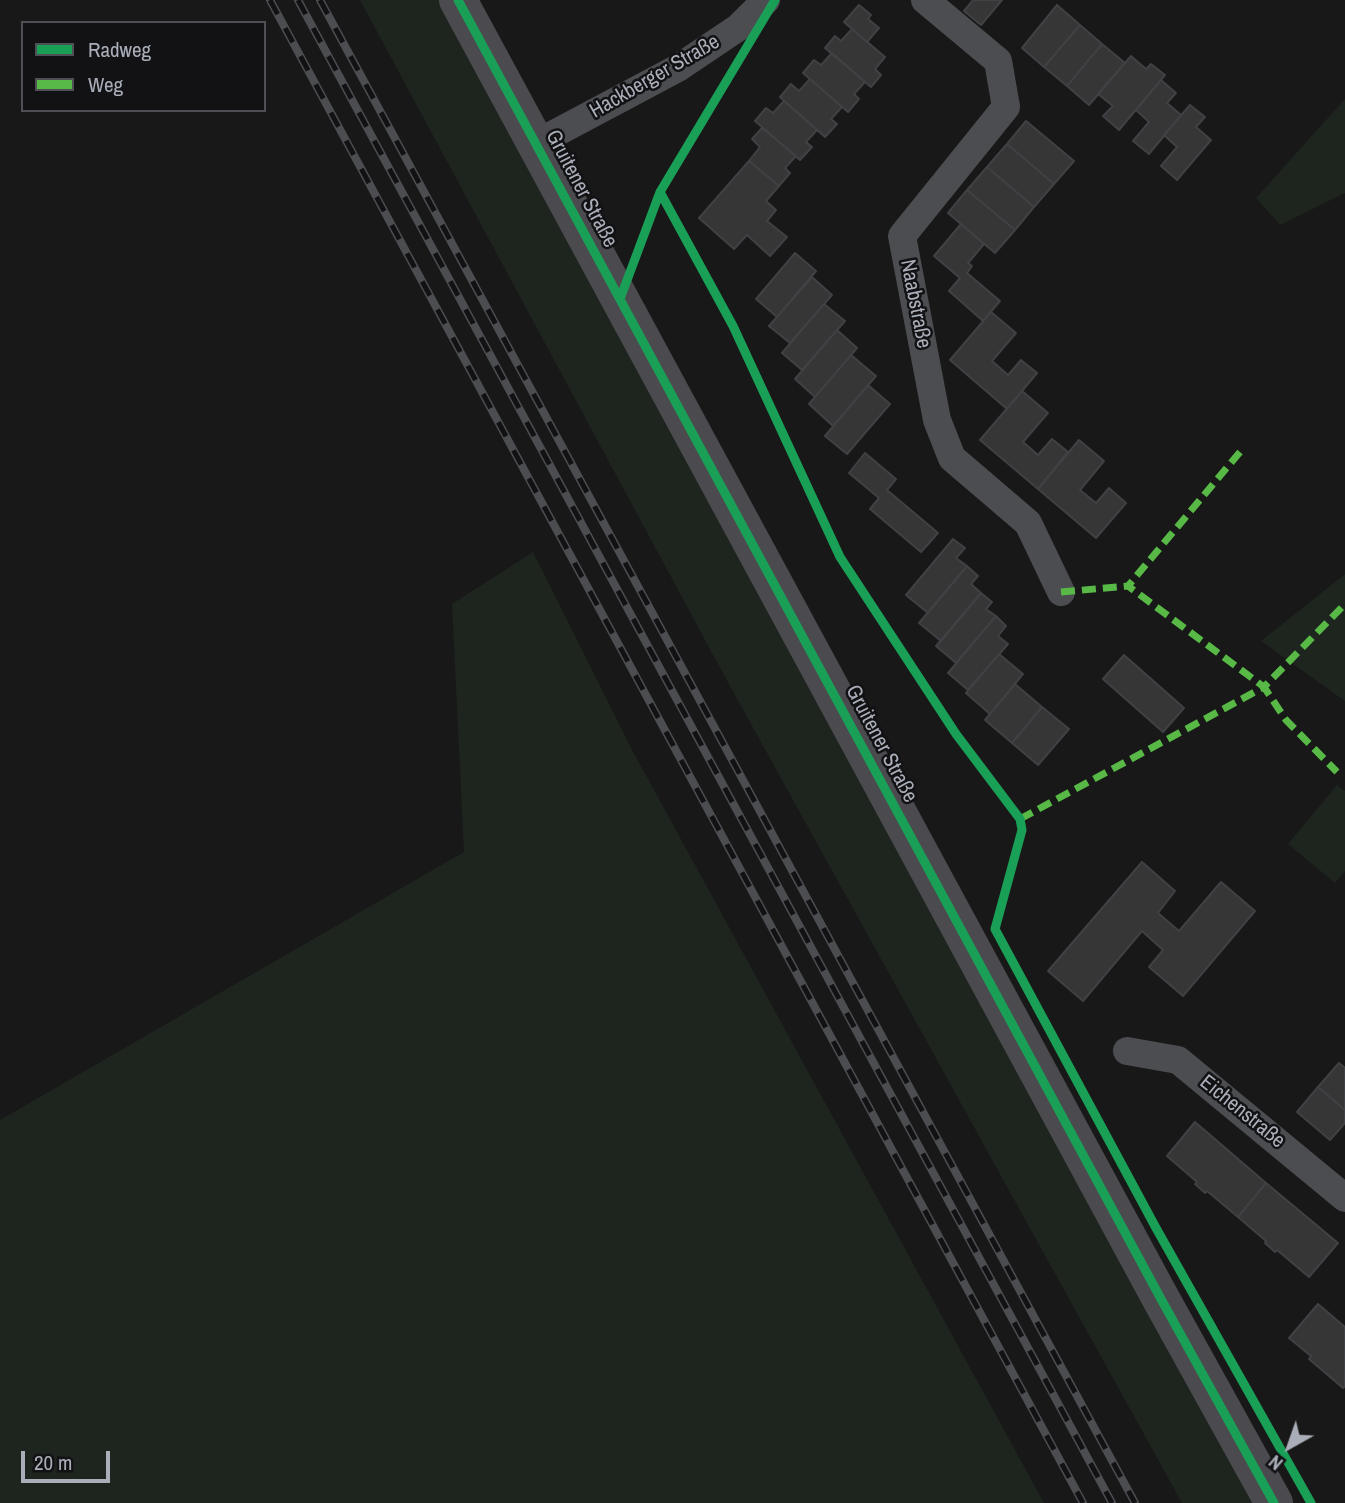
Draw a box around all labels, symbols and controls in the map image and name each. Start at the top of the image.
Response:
legend [21,21,266,112]
street label: Hackberger Straße [586,30,724,124]
text: Radweg [88,35,151,64]
text: Weg [88,70,123,99]
street label: Gruitener Straße [540,126,622,252]
street label: Naabstraße [894,257,936,351]
street label: Gruitener Straße [840,681,922,807]
street label: Eichenstraße [1194,1070,1290,1154]
north arrow [1254,1412,1324,1482]
scale bar [24,1436,114,1480]
text: 20 m [34,1448,72,1477]
text: N [1263,1450,1288,1477]

